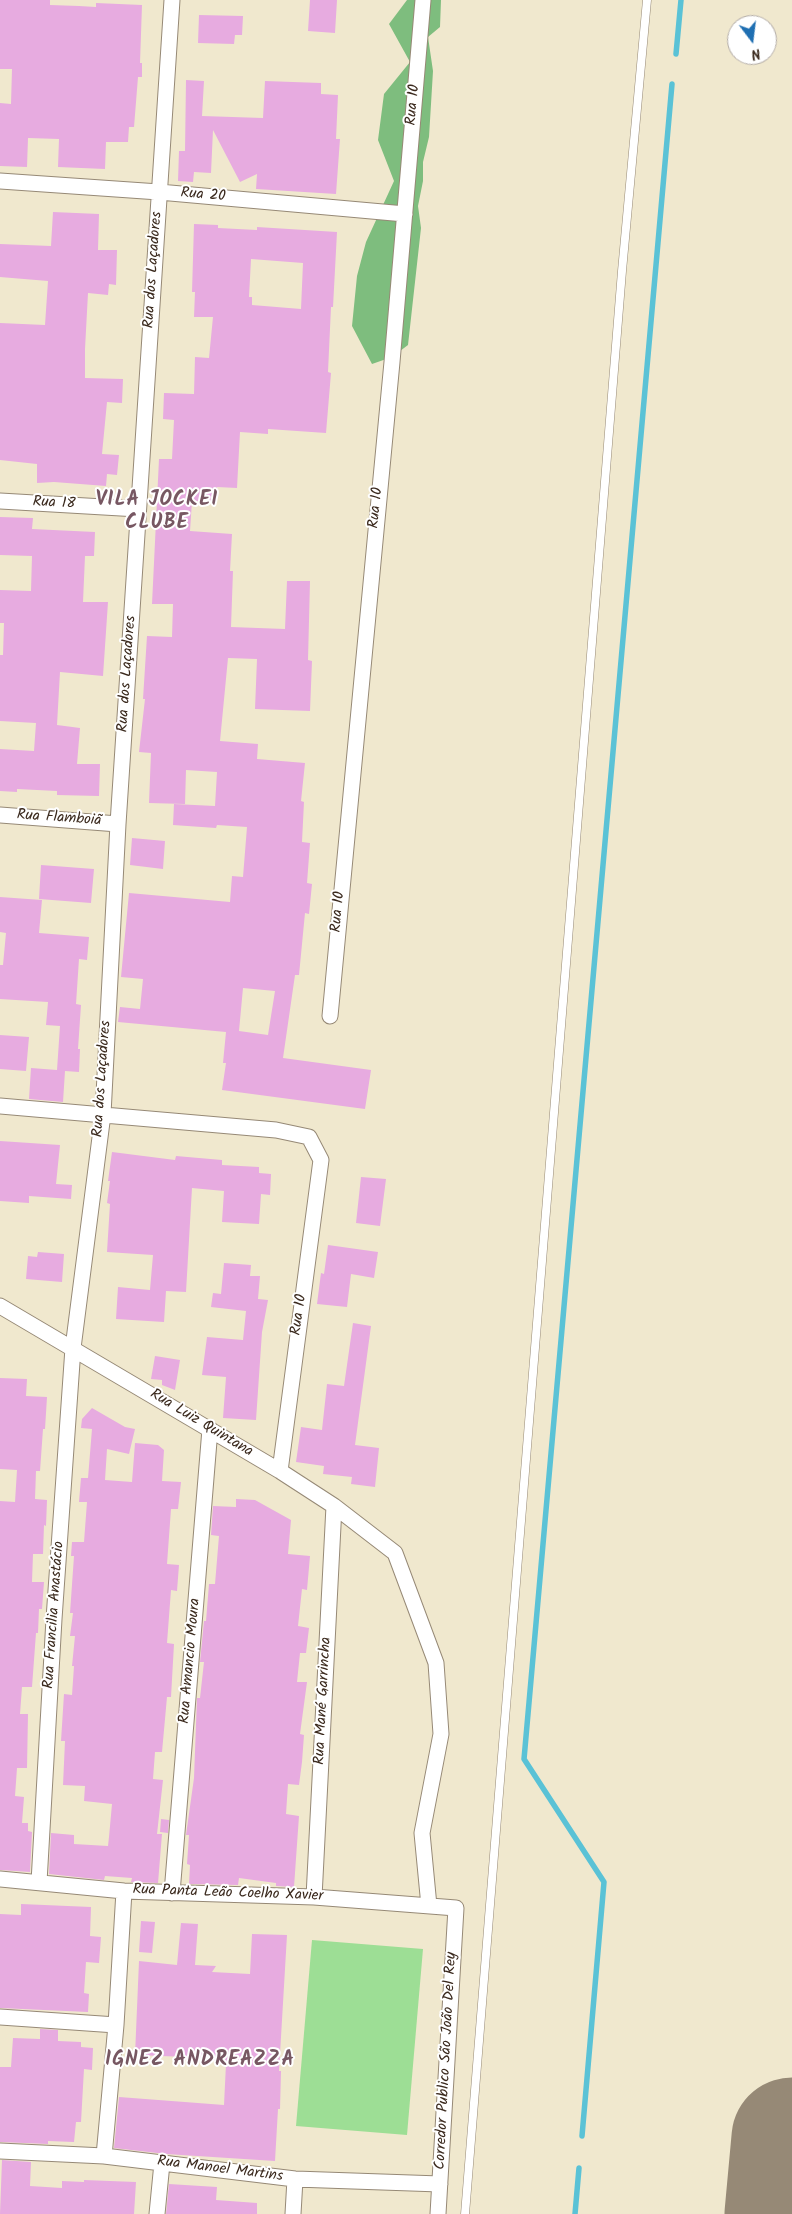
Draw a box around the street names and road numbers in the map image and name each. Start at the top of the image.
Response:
street label: Rua 10 [403,84,425,126]
street label: Rua 20 [180,185,226,207]
street label: Rua dos Laçadores [141,211,167,329]
street label: Rua 10 [366,487,388,529]
street label: Rua 18 [32,494,76,514]
street label: Rua dos Laçadores [115,615,141,733]
street label: Rua Flamboiã [16,807,102,831]
street label: Rua 10 [328,891,350,933]
street label: Rua dos Laçadores [90,1020,116,1138]
street label: Rua 10 [288,1293,312,1337]
street label: Rua Luiz Quintana [146,1386,256,1462]
street label: Rua Francilia Anastácio [41,1541,69,1689]
street label: Rua Amancio Moura [177,1597,205,1725]
street label: Rua Mané Garrincha [312,1637,336,1765]
street label: Rua Panta Leão Coelho Xavier [132,1882,324,1906]
street label: Corredor Publico São João Del Rey [432,1952,462,2170]
street label: Rua Manoel Martins [156,2153,284,2187]

